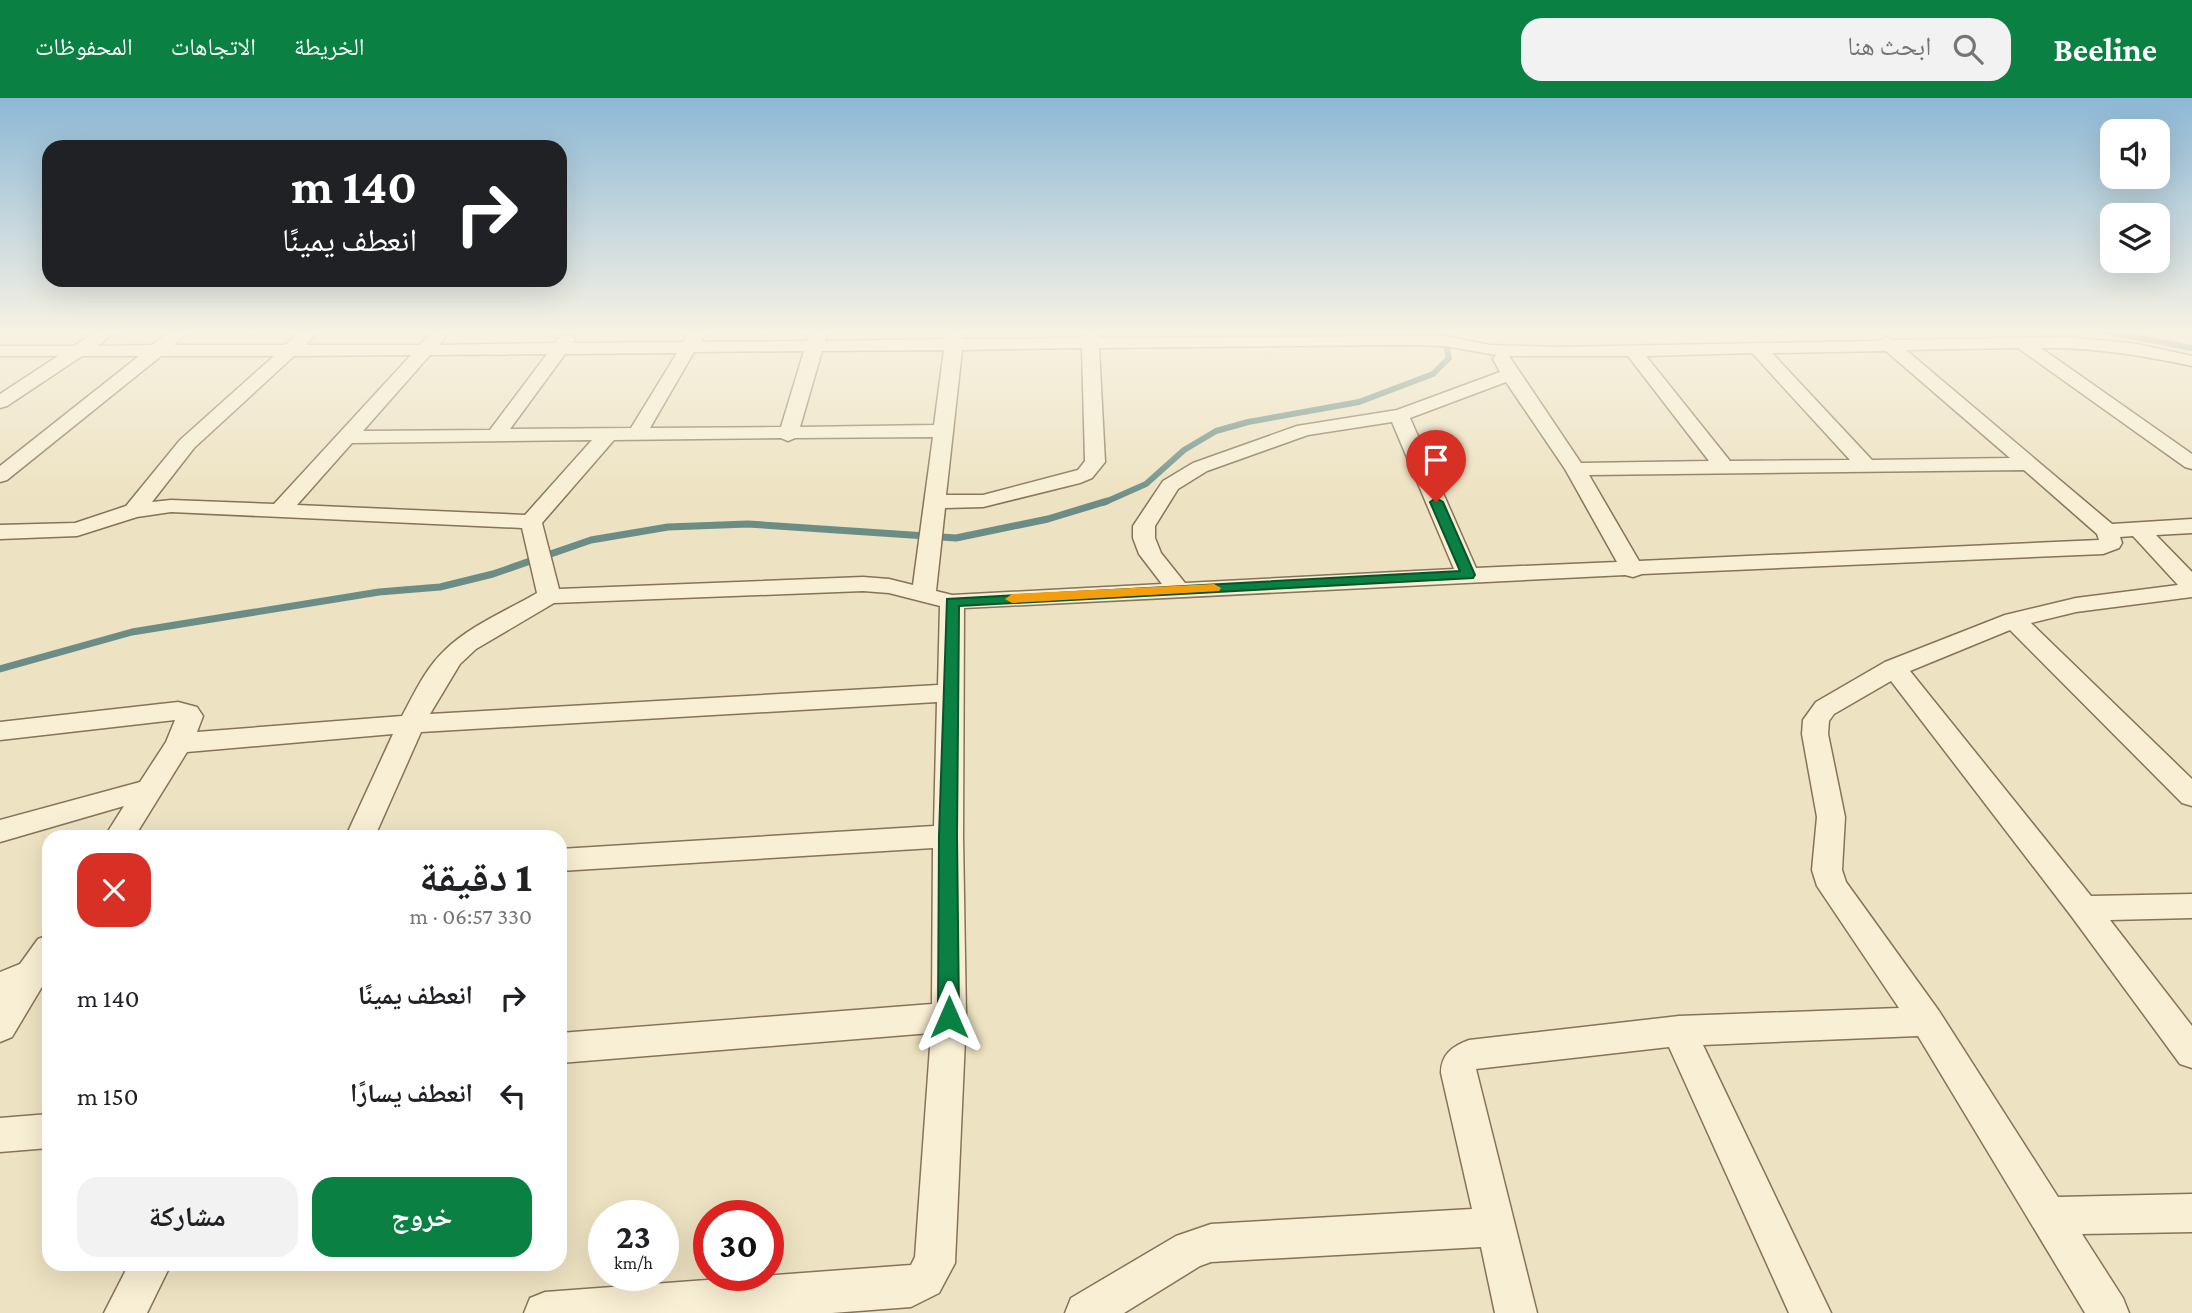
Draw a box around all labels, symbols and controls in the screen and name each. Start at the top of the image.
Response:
search box [1521,18,2011,81]
icon: search [1949,30,1987,68]
text: Beeline [2053,31,2157,68]
text: ابحث هنا [1847,32,1931,61]
text: المحفوظات [35,33,133,60]
text: الاتجاهات [171,33,256,60]
text: الخريطة [294,33,365,60]
map controls [2100,119,2170,273]
button: sound [2100,119,2170,189]
text: 140 m [292,159,417,214]
icon: right [441,168,532,259]
button: layers [2100,203,2170,273]
text: انعطف يمينًا [282,222,417,258]
pin [1406,430,1466,502]
icon: arrive [1417,441,1455,479]
button: close [77,853,151,927]
text: 1 دقيقة [419,853,532,900]
text: 330 m · 06:57 [410,903,532,929]
icon: right [494,979,532,1017]
position arrow [912,980,986,1054]
text: انعطف يمينًا [358,981,473,1010]
text: 140 m [77,984,139,1013]
icon: left [494,1077,532,1115]
text: انعطف يسارًا [350,1079,473,1108]
text: 150 m [77,1082,138,1111]
button: مشاركة [77,1177,298,1257]
button: خروج [312,1177,532,1257]
speed limit sign: 30 [693,1200,784,1291]
text: 23 [616,1217,651,1256]
text: km/h [614,1253,653,1273]

